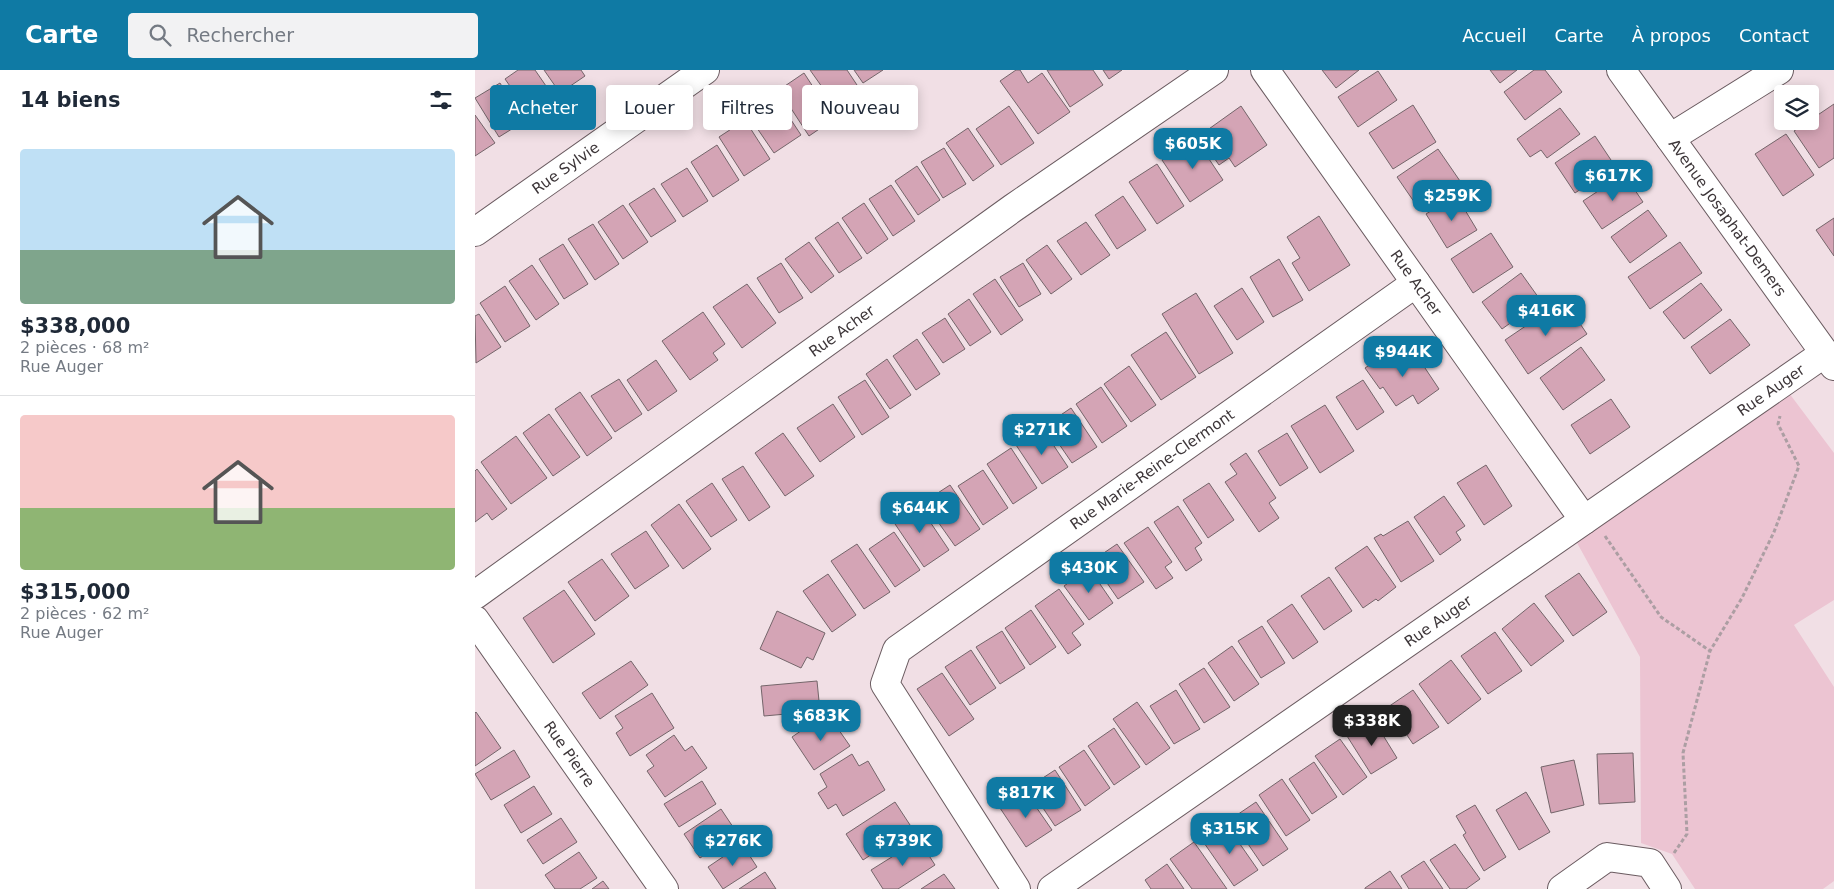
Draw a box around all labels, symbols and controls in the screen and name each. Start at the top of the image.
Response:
search box [128,13,478,58]
text: Carte [25,21,98,49]
icon: search [146,21,174,49]
text: Rechercher [186,24,294,46]
text: Accueil [1462,25,1527,46]
text: Carte [1555,25,1604,46]
text: À propos [1632,25,1711,46]
text: Contact [1739,25,1809,46]
chip: Acheter [490,85,596,130]
chip: Louer [606,85,693,130]
chip: Filtres [703,85,792,130]
chip: Nouveau [802,85,918,130]
map controls [1774,85,1819,130]
button: layers [1774,85,1819,130]
icon: filters [427,86,455,114]
text: 14 biens [20,88,120,112]
pin: $605K [1158,128,1228,170]
text: $605K [1165,134,1221,153]
street label: Avenue Josaphat-Demers [1665,136,1790,300]
street label: Rue Sylvie [529,138,603,198]
pin: $617K [1578,160,1648,202]
text: $617K [1585,166,1641,185]
pin: $259K [1417,180,1487,222]
icon: home [193,182,283,272]
text: $259K [1424,186,1480,205]
street label: Rue Acher [1386,247,1446,320]
pin: $416K [1511,294,1581,337]
street label: Rue Acher [806,301,879,361]
text: $416K [1518,301,1574,320]
text: $338,000 [20,314,130,338]
pin: $944K [1368,336,1438,378]
text: 2 pièces · 68 m² [20,338,149,357]
text: $944K [1375,342,1431,361]
text: Rue Auger [20,357,103,376]
street label: Rue Auger [1734,360,1809,420]
street label: Rue Marie-Reine-Clermont [1067,405,1238,534]
pin: $271K [1007,414,1077,456]
text: $271K [1014,420,1070,439]
icon: home [193,447,283,537]
pin: $644K [885,492,955,534]
text: $644K [892,498,948,517]
pin: $430K [1054,552,1124,594]
text: $430K [1061,558,1117,577]
text: $315,000 [20,580,130,604]
street label: Rue Auger [1401,591,1476,651]
text: 2 pièces · 62 m² [20,604,149,623]
text: Rue Auger [20,623,103,642]
pin: $683K [786,700,856,742]
pin: $338K [1337,704,1407,747]
text: $683K [793,706,849,725]
text: $338K [1344,711,1400,730]
street label: Rue Pierre [540,718,599,791]
pin: $817K [991,776,1061,819]
text: $817K [998,783,1054,802]
pin: $315K [1195,812,1265,855]
text: $315K [1202,819,1258,838]
pin: $276K [698,824,768,867]
pin: $739K [868,824,938,867]
text: $276K [705,831,761,850]
text: $739K [875,831,931,850]

